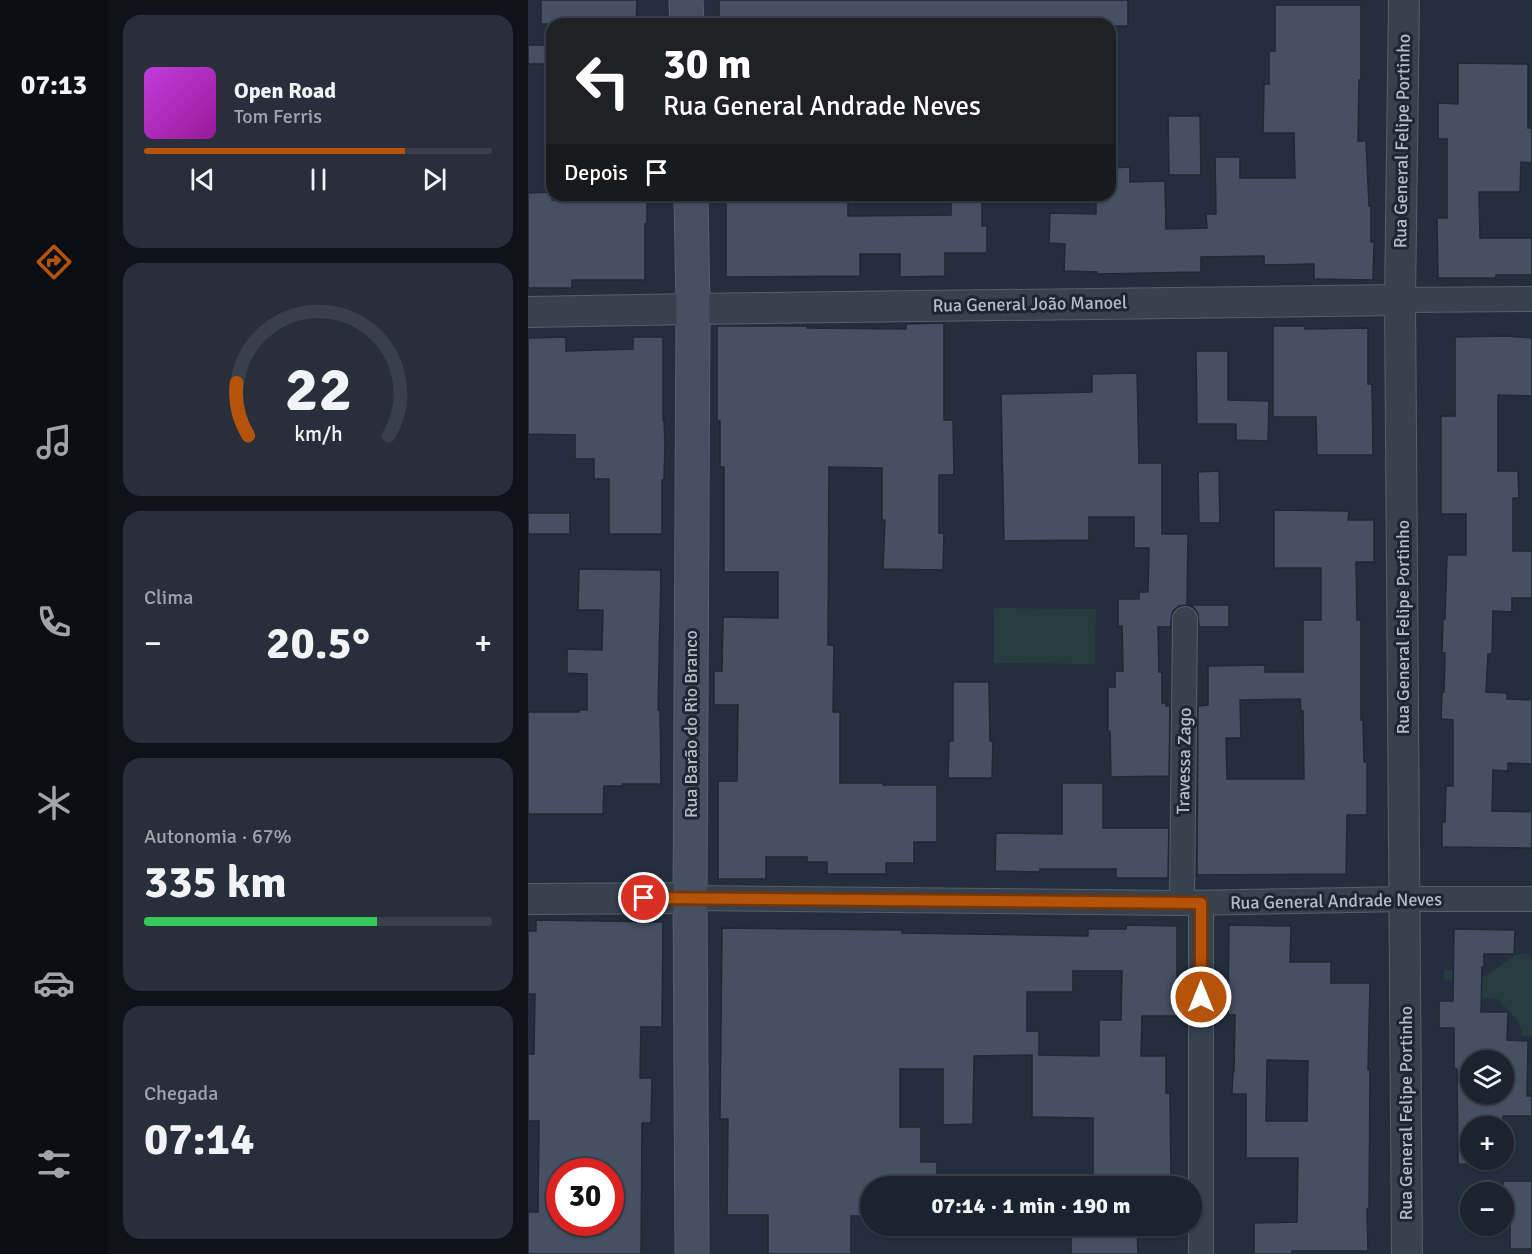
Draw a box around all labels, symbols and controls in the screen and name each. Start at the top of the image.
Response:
street label: Rua General Felipe Portinho [1389,34,1415,248]
text: 30 m [663,39,752,90]
icon: left [564,42,642,120]
text: 07:13 [21,69,87,102]
text: Open Road [234,77,336,104]
text: Rua General Andrade Neves [663,90,981,123]
text: Tom Ferris [234,104,322,129]
icon: arrive [640,156,673,189]
text: Depois [564,159,628,186]
icon: previous [186,163,219,196]
icon: pause [302,163,335,196]
icon: next [418,163,451,196]
icon: directions [33,241,75,283]
street label: Rua General João Manoel [933,291,1127,317]
text: 22 [284,351,352,428]
icon: music [33,421,75,463]
text: km/h [294,422,342,448]
street label: Rua General Felipe Portinho [1392,520,1414,734]
text: Clima [144,585,193,610]
icon: phone [33,601,75,643]
text: 20.5° [266,616,370,671]
text: − [144,623,162,664]
text: + [474,623,492,664]
street label: Rua Barão do Rio Branco [680,630,702,818]
street label: Travessa Zago [1172,707,1196,815]
icon: climate [33,782,75,824]
text: Autonomia · 67% [144,824,292,849]
text: 335 km [144,855,287,910]
pin [618,872,669,923]
icon: arrive [627,881,660,914]
street label: Rua General Andrade Neves [1230,888,1442,914]
icon: car [33,962,75,1004]
position arrow [1169,965,1233,1029]
street label: Rua General Felipe Portinho [1395,1006,1417,1220]
map controls [1460,1050,1514,1236]
button: layers [1460,1050,1514,1104]
text: Chegada [144,1081,218,1106]
text: 07:14 [144,1112,254,1167]
button: + [1460,1116,1514,1170]
icon: filters [33,1143,75,1185]
speed limit sign: 30 [546,1158,624,1236]
button: − [1460,1182,1514,1236]
text: 07:14 · 1 min · 190 m [931,1192,1131,1219]

